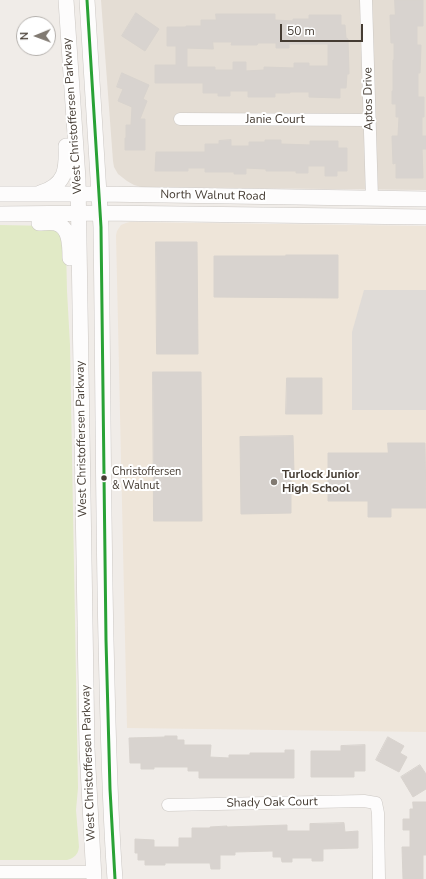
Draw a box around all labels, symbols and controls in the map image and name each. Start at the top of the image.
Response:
north arrow [16,16,56,56]
scale bar [282,16,365,42]
text: 50 m [287,23,315,39]
text: N [17,32,32,40]
street label: West Christoffersen Parkway [60,37,86,195]
street label: Aptos Drive [361,67,377,131]
street label: Janie Court [245,113,305,127]
street label: North Walnut Road [160,188,266,204]
street label: West Christoffersen Parkway [73,360,91,518]
place label: Christoffersen & Walnut [112,465,181,491]
place label: Turlock Junior High School [282,468,359,496]
marker: Christoffersen & Walnut [99,473,109,483]
marker: Turlock Junior High School [269,477,279,487]
street label: West Christoffersen Parkway [79,684,99,842]
street label: Shady Oak Court [226,795,318,811]

